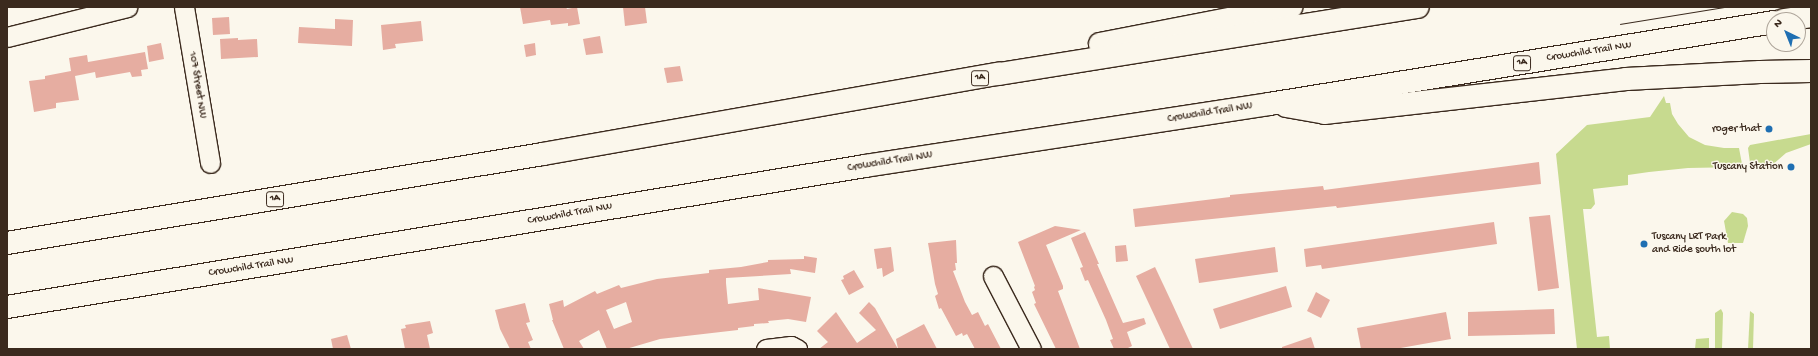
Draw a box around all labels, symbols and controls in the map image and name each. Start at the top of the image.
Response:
north arrow [1766,12,1806,52]
text: N [1772,17,1785,31]
street label: Crowchild Trail NW [1546,39,1632,65]
street label: 107 Street NW [185,51,209,119]
road number: 1A [1513,55,1531,71]
road number: 1A [971,70,989,86]
street label: Crowchild Trail NW [1167,100,1253,126]
place label: roger that [1712,122,1761,136]
marker: roger that [1764,124,1774,134]
street label: Crowchild Trail NW [847,149,933,175]
place label: Tuscany Station [1713,160,1783,174]
marker: Tuscany Station [1786,162,1796,172]
road number: 1A [266,191,284,207]
street label: Crowchild Trail NW [527,200,613,228]
place label: Tuscany LRT Park and Ride south lot [1652,231,1736,257]
marker: Tuscany LRT Park and Ride south lot [1639,239,1649,249]
street label: Crowchild Trail NW [208,254,294,280]

